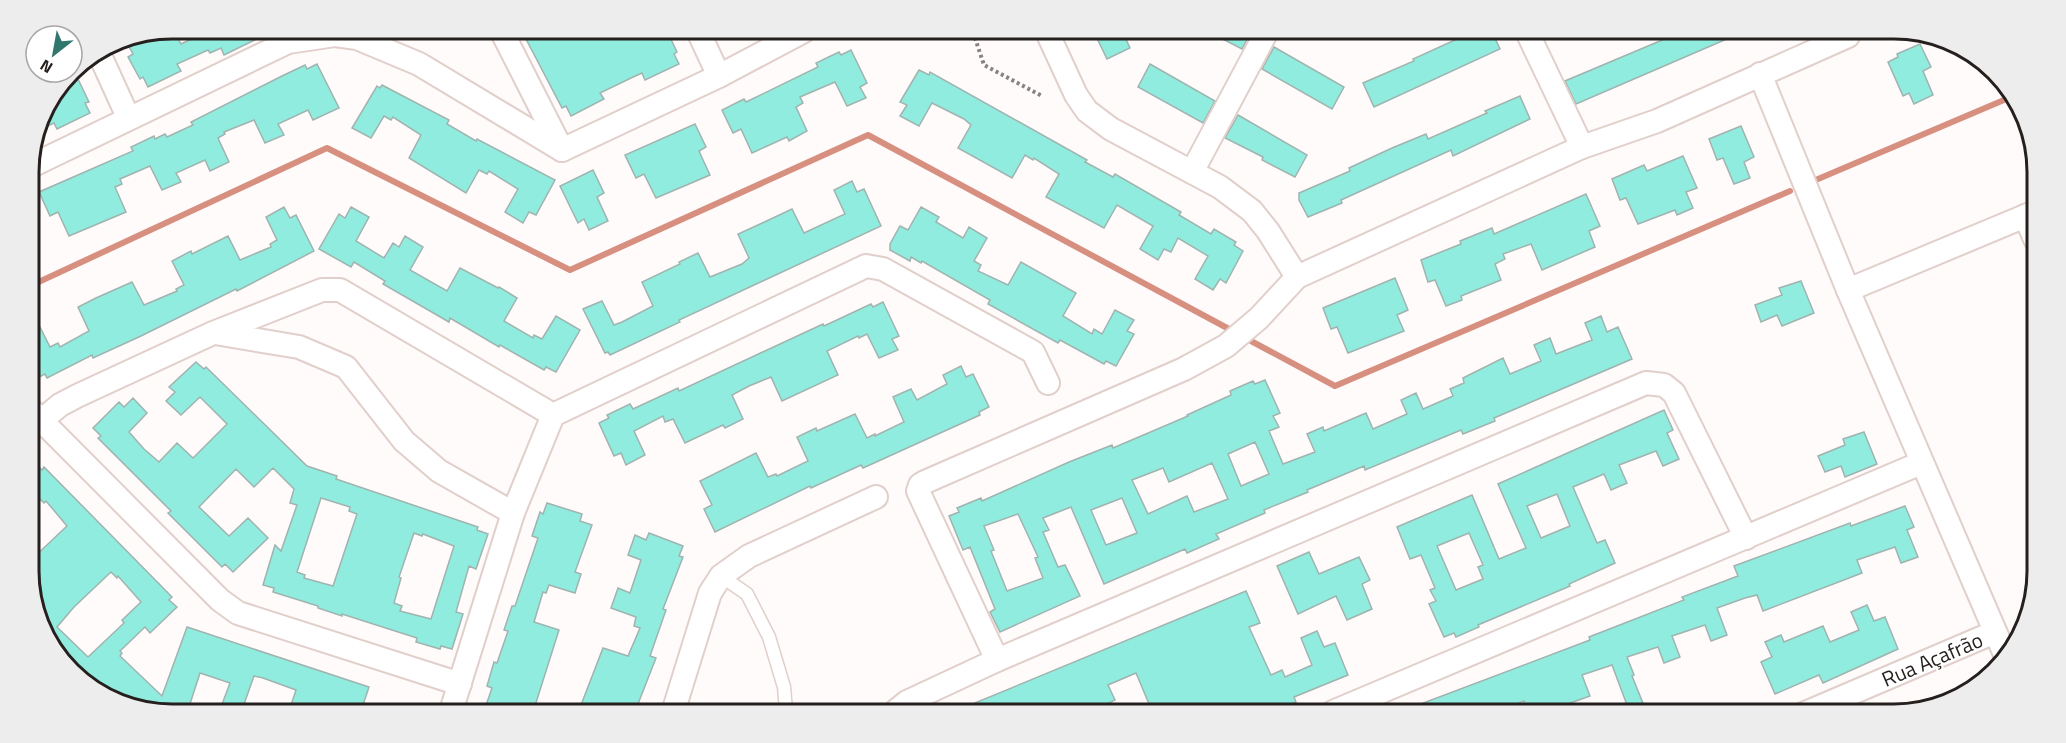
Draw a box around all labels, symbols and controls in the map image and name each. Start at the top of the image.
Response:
north arrow [24,24,84,84]
text: N [35,54,57,80]
street label: Rua Açafrão [1876,623,1988,695]

